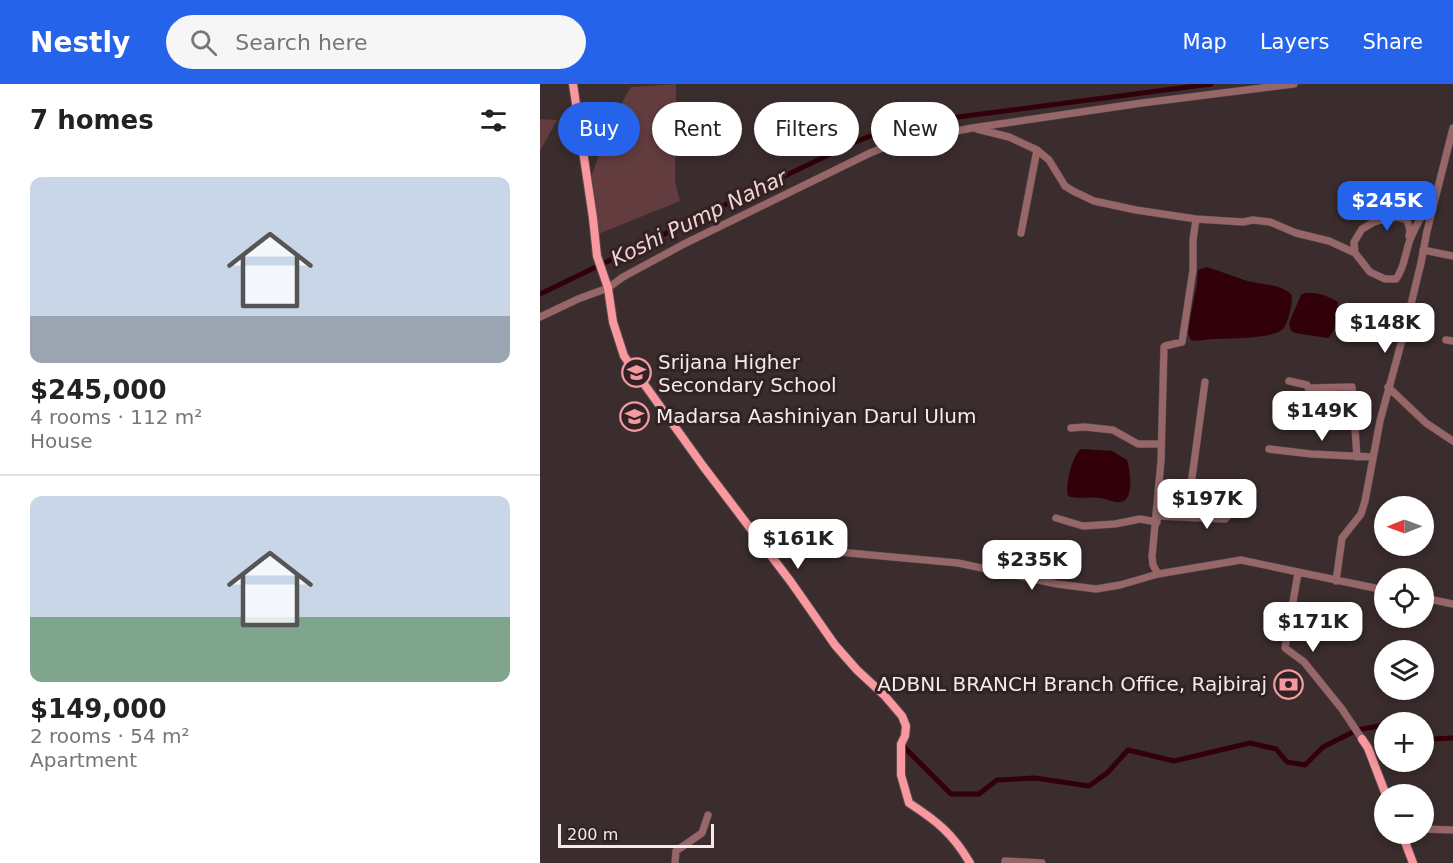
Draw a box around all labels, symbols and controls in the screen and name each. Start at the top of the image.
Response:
search box [166,15,586,69]
text: Nestly [30,26,130,59]
icon: search [187,26,220,59]
text: Search here [235,30,367,55]
text: Map [1183,30,1227,54]
text: Layers [1260,30,1329,54]
text: Share [1362,30,1423,54]
chip: Buy [558,102,640,156]
chip: Rent [652,102,742,156]
chip: Filters [754,102,859,156]
chip: New [871,102,959,156]
icon: filters [477,104,510,137]
text: 7 homes [30,105,154,135]
water label: Koshi Pump Nahar [607,164,792,271]
pin: $245K [1345,181,1429,232]
text: $245K [1351,188,1423,212]
icon: home [216,216,324,324]
pin: $148K [1343,303,1427,354]
text: $148K [1349,310,1421,334]
place label: Srijana Higher Secondary School [658,350,837,397]
school or university icon: Srijana Higher Secondary School [621,357,653,389]
text: $245,000 [30,375,167,405]
pin: $149K [1280,391,1364,442]
text: $149K [1286,398,1358,422]
school or university icon: Madarsa Aashiniyan Darul Ulum [619,400,651,432]
place label: Madarsa Aashiniyan Darul Ulum [656,404,977,428]
text: 4 rooms · 112 m² [30,405,202,429]
text: House [30,429,93,453]
pin: $197K [1165,479,1249,530]
text: $197K [1171,486,1243,510]
north arrow [1374,496,1434,556]
map controls [1374,496,1434,844]
pin: $161K [756,519,840,570]
text: $161K [762,526,834,550]
icon: home [216,535,324,643]
pin: $235K [990,540,1074,591]
text: $235K [996,547,1068,571]
button: locate [1374,568,1434,628]
pin: $171K [1271,602,1355,653]
text: $171K [1277,609,1349,633]
button: layers [1374,640,1434,700]
bank icon: ADBNL BRANCH Branch Office, Rajbiraj [1272,668,1304,700]
place label: ADBNL BRANCH Branch Office, Rajbiraj [877,672,1267,696]
text: $149,000 [30,694,167,724]
button: + [1374,712,1434,772]
text: 2 rooms · 54 m² [30,724,190,748]
text: Apartment [30,748,137,772]
button: − [1374,784,1434,844]
scale bar [558,821,714,848]
text: 200 m [567,825,618,844]

